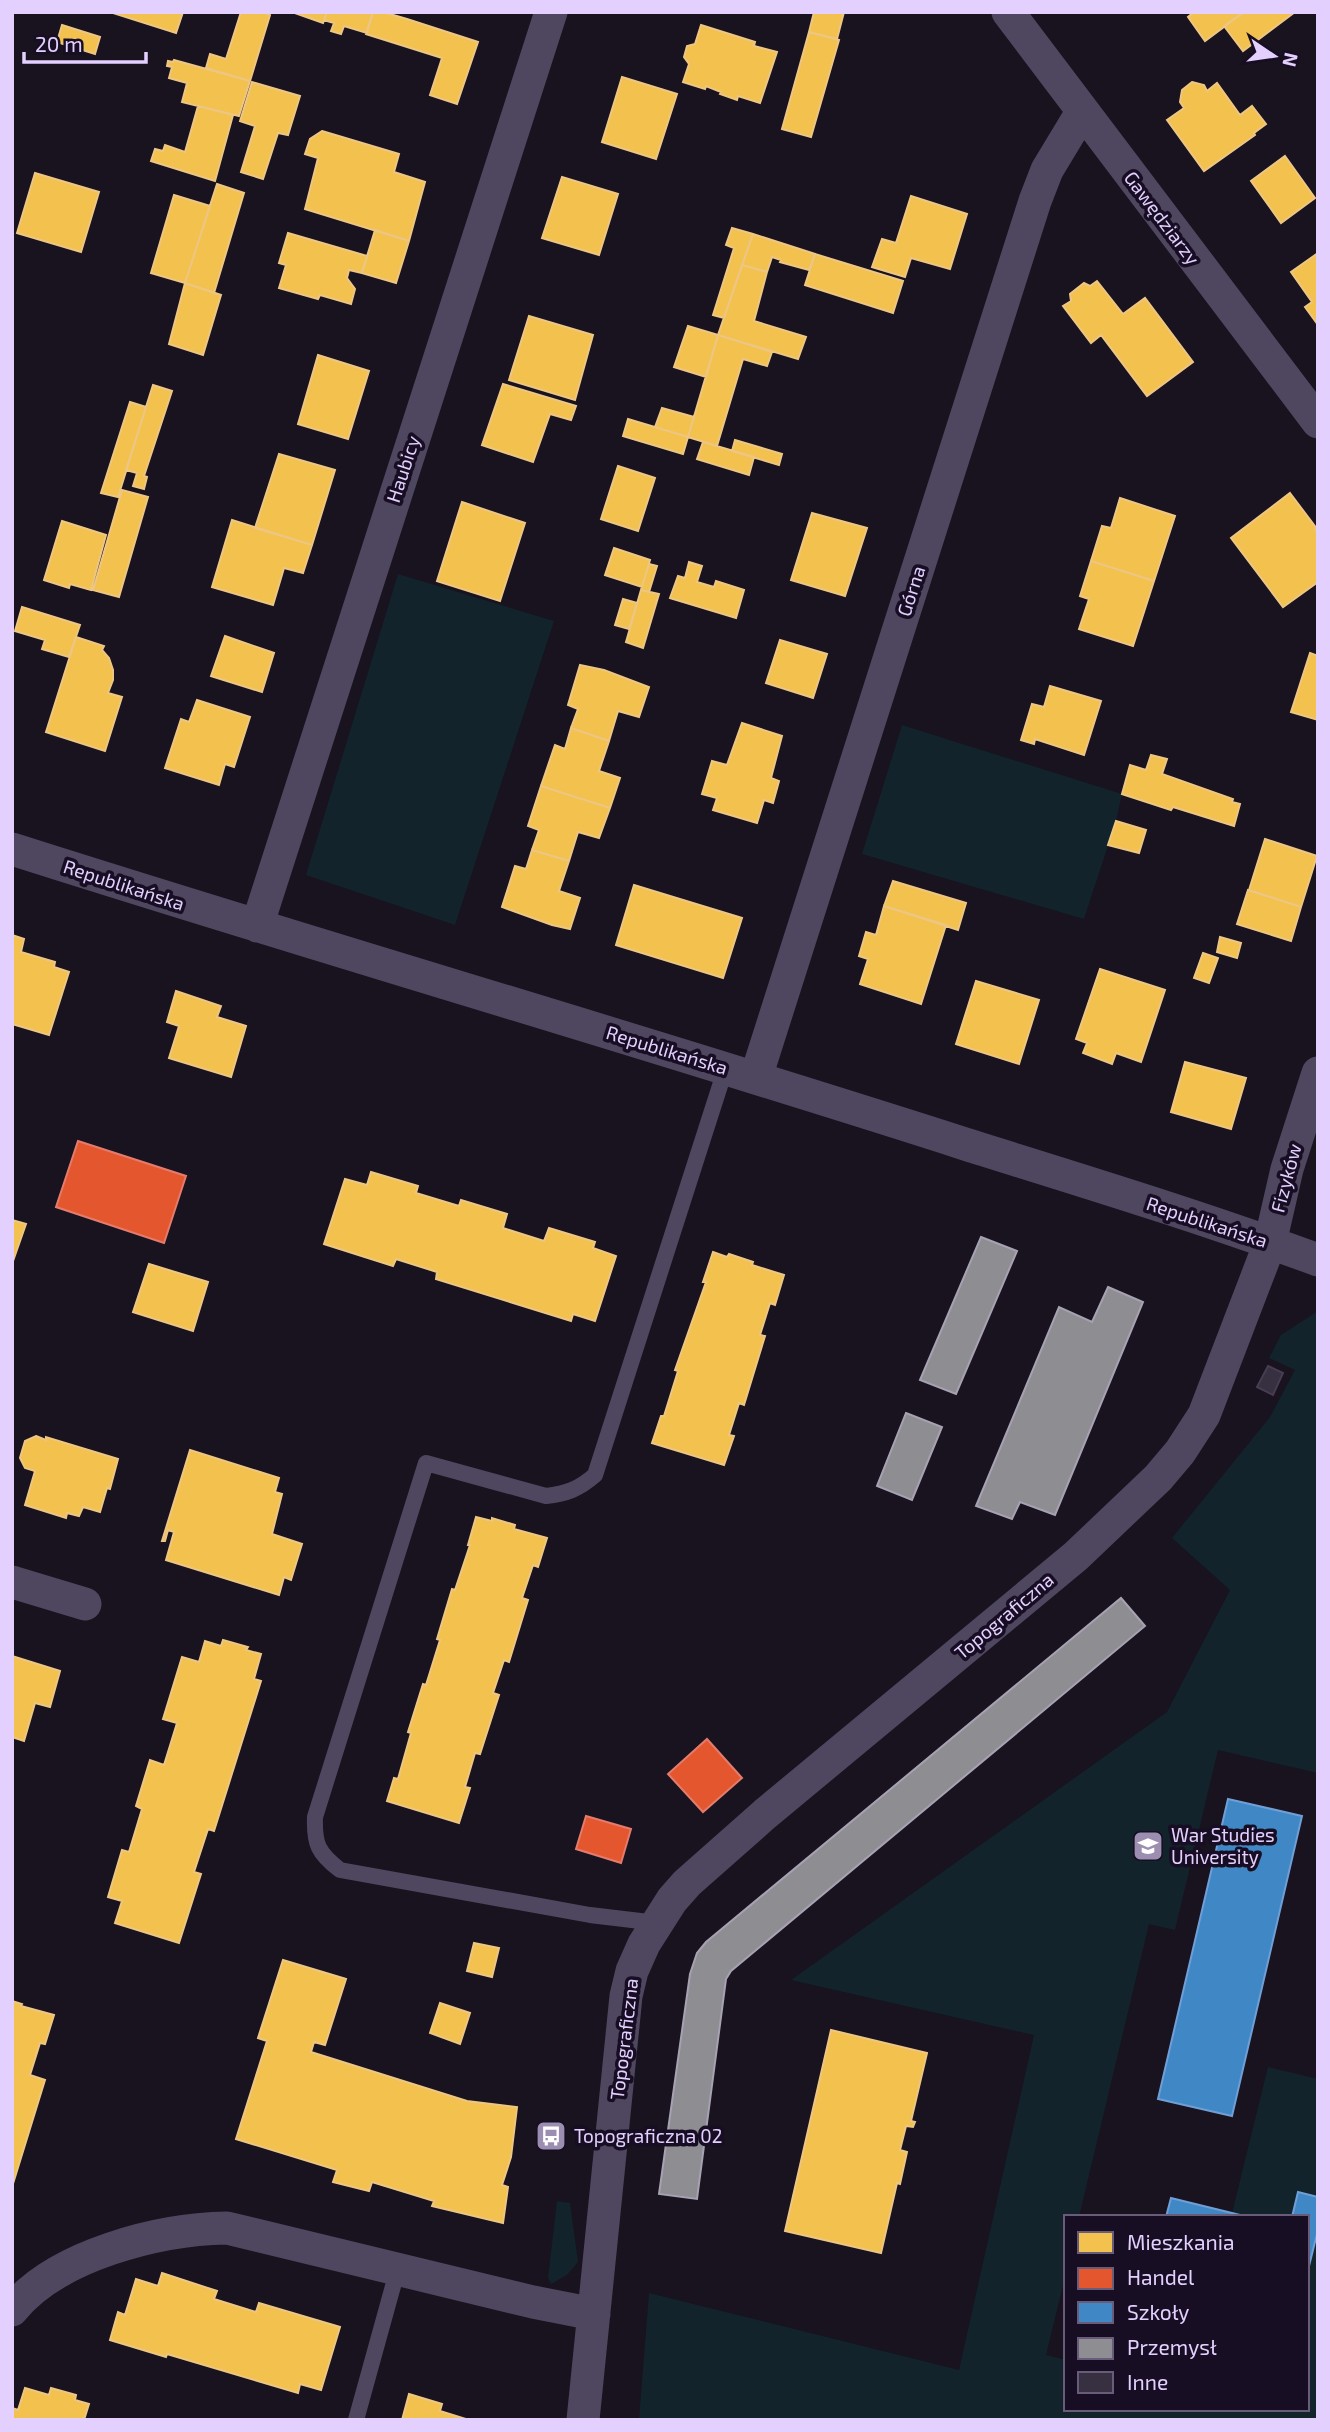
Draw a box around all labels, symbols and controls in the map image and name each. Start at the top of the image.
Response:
scale bar [24,21,147,65]
north arrow [1239,21,1309,91]
text: 20 m [35,31,83,56]
text: N [1278,51,1304,69]
street label: Gawędziarzy [1120,166,1205,269]
street label: Haubicy [381,433,424,505]
street label: Górna [892,563,929,619]
street label: Republikańska [61,854,188,915]
street label: Republikańska [604,1020,731,1079]
street label: Fizyków [1265,1141,1306,1215]
street label: Republikańska [1144,1191,1271,1252]
street label: Topograficzna [950,1568,1058,1664]
place label: War Studies University [1171,1823,1275,1868]
school or university icon: War Studies University [1131,1829,1165,1863]
street label: Topograficzna [605,1977,642,2101]
bus stop icon: Topograficzna 02 [534,2119,568,2153]
place label: Topograficzna 02 [574,2124,723,2147]
legend [1064,2215,1309,2411]
text: Mieszkania [1127,2229,1234,2254]
text: Handel [1127,2264,1195,2289]
text: Szkoły [1127,2299,1189,2324]
text: Przemysł [1127,2334,1217,2359]
text: Inne [1127,2369,1168,2394]

